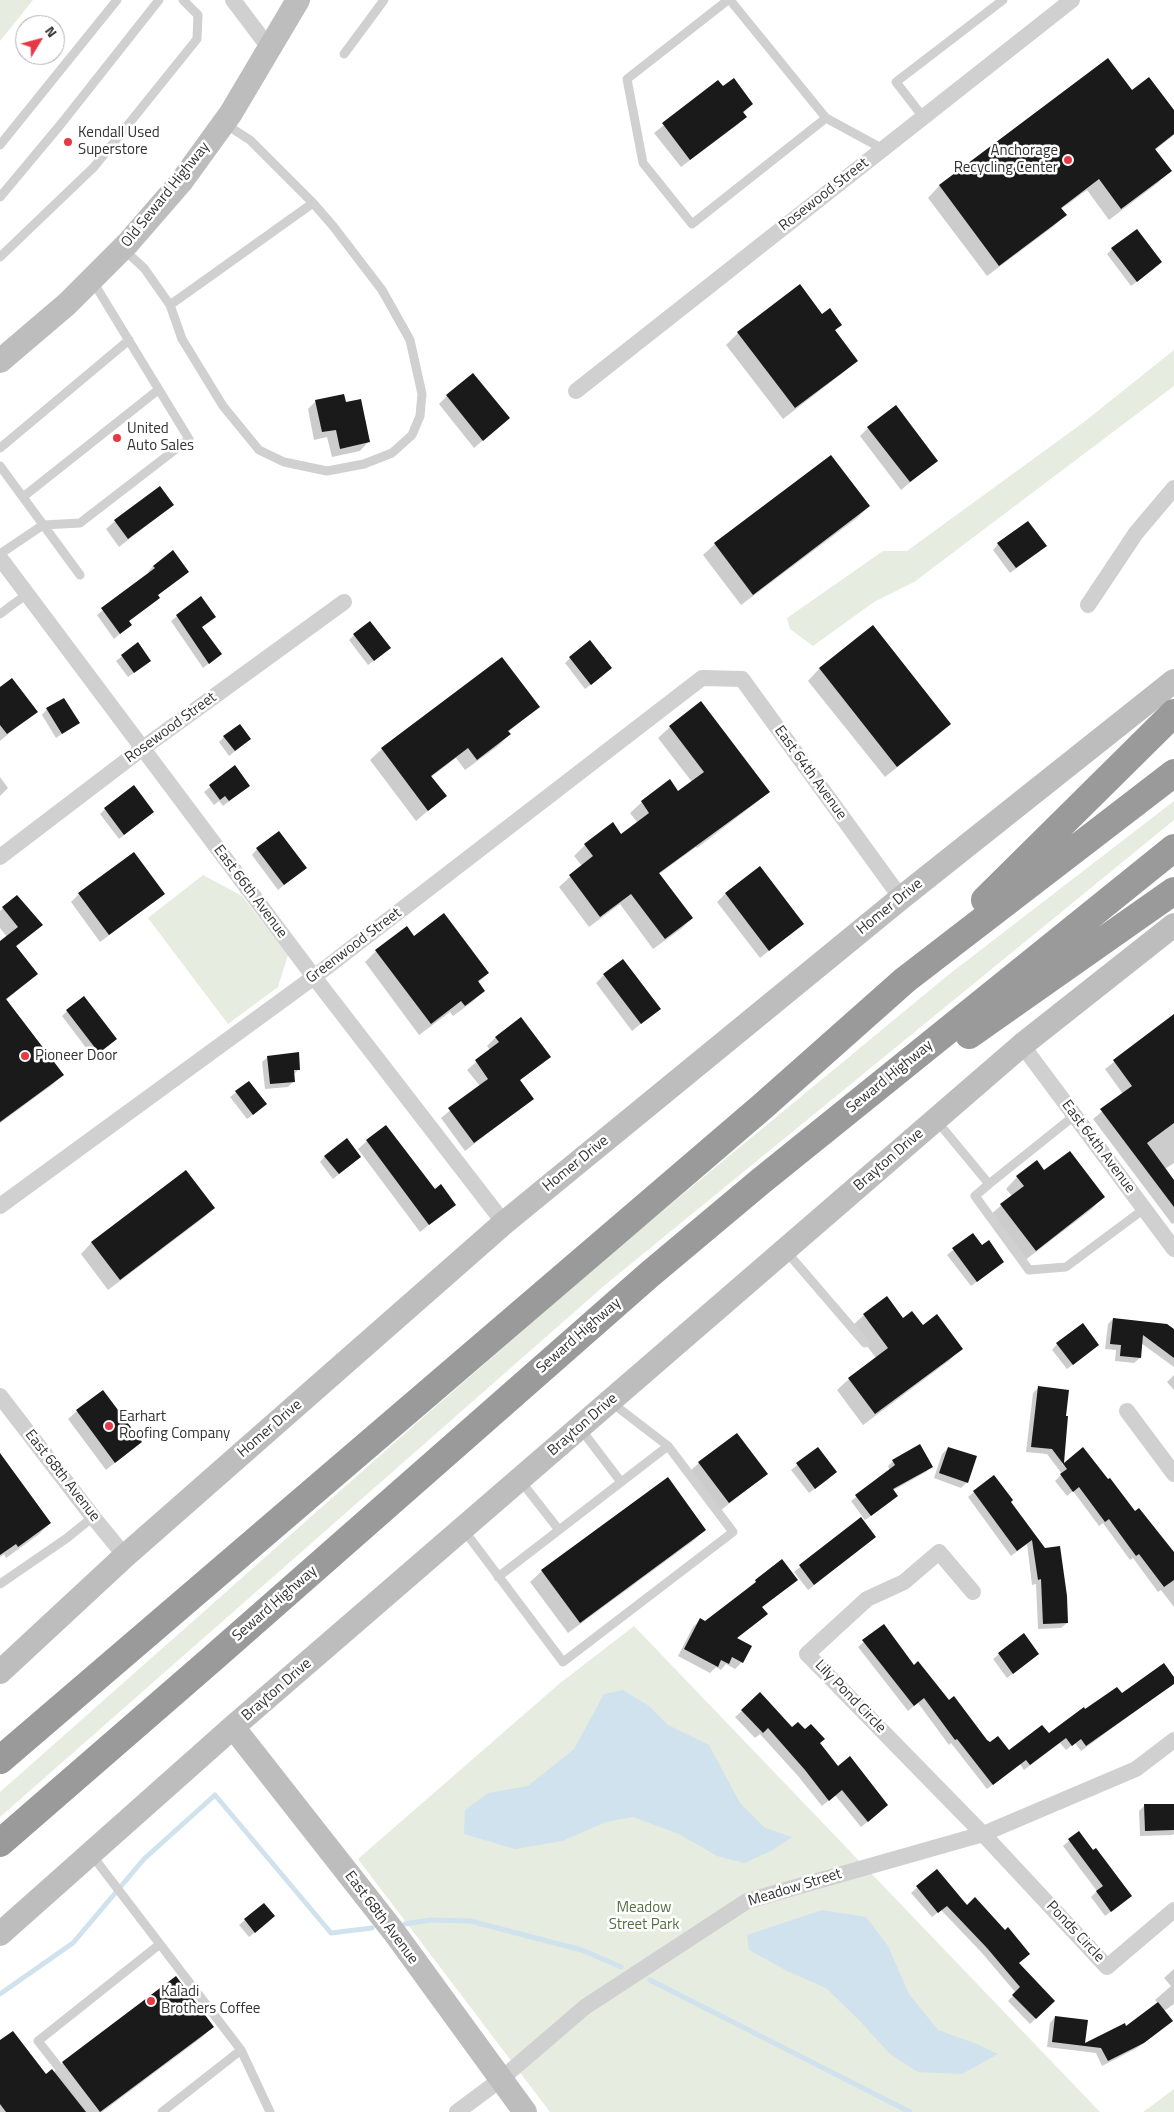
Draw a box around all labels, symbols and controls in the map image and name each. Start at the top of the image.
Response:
north arrow [15,15,65,65]
text: N [40,21,63,41]
place label: Kendall Used Superstore [78,124,160,159]
marker: Kendall Used Superstore [62,136,74,148]
street label: Old Seward Highway [118,139,214,251]
place label: Anchorage Recycling Center [954,142,1058,177]
street label: Rosewood Street [776,154,872,236]
marker: Anchorage Recycling Center [1062,154,1074,166]
place label: United Auto Sales [127,420,194,455]
marker: United Auto Sales [111,432,123,444]
street label: Rosewood Street [122,689,220,767]
street label: East 64th Avenue [770,723,850,823]
street label: East 66th Avenue [209,842,291,942]
street label: Homer Drive [853,875,927,939]
street label: Greenwood Street [303,904,405,988]
street label: Seward Highway [843,1037,937,1117]
place label: Pioneer Door [35,1047,117,1065]
marker: Pioneer Door [19,1050,31,1062]
street label: East 64th Avenue [1057,1097,1139,1197]
street label: Brayton Drive [850,1125,928,1195]
street label: Homer Drive [539,1132,613,1196]
street label: Seward Highway [533,1294,625,1378]
street label: Brayton Drive [544,1390,622,1460]
street label: Homer Drive [234,1396,306,1462]
place label: Earhart Roofing Company [119,1408,230,1443]
marker: Earhart Roofing Company [103,1420,115,1432]
street label: East 68th Avenue [21,1426,103,1526]
street label: Seward Highway [229,1562,321,1646]
street label: Brayton Drive [238,1655,316,1725]
street label: Lily Pond Circle [811,1657,889,1737]
street label: Meadow Street [746,1865,844,1911]
street label: East 68th Avenue [340,1868,422,1968]
street label: Ponds Circle [1042,1898,1108,1966]
park label: Meadow Street Park [609,1899,679,1934]
place label: Kaladi Brothers Coffee [161,1983,260,2018]
marker: Kaladi Brothers Coffee [145,1995,157,2007]

